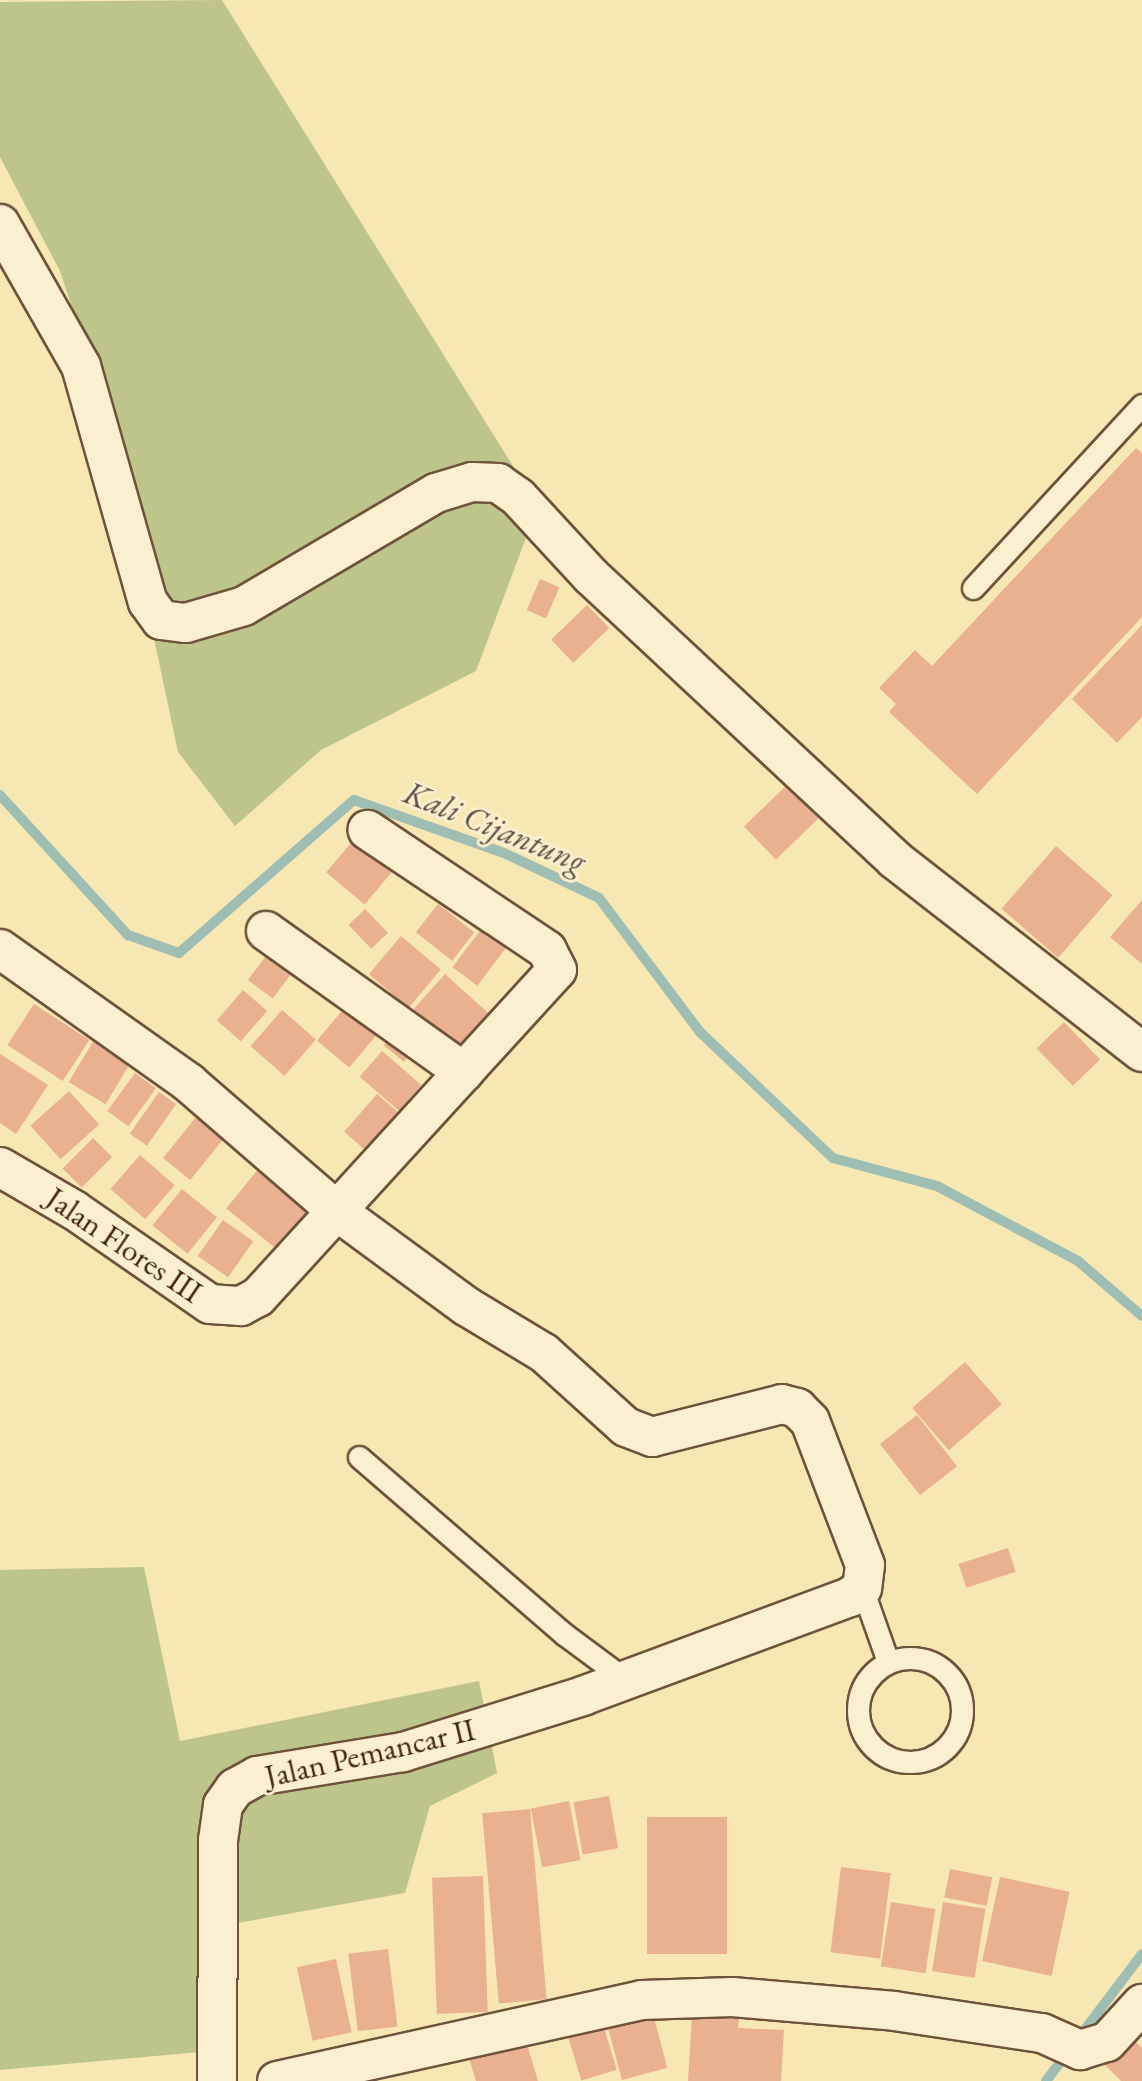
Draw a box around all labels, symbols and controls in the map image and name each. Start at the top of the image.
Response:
water label: Kali Cijantung [398,773,592,881]
street label: Jalan Flores III [39,1179,209,1311]
street label: Jalan Pemancar II [261,1710,479,1796]

